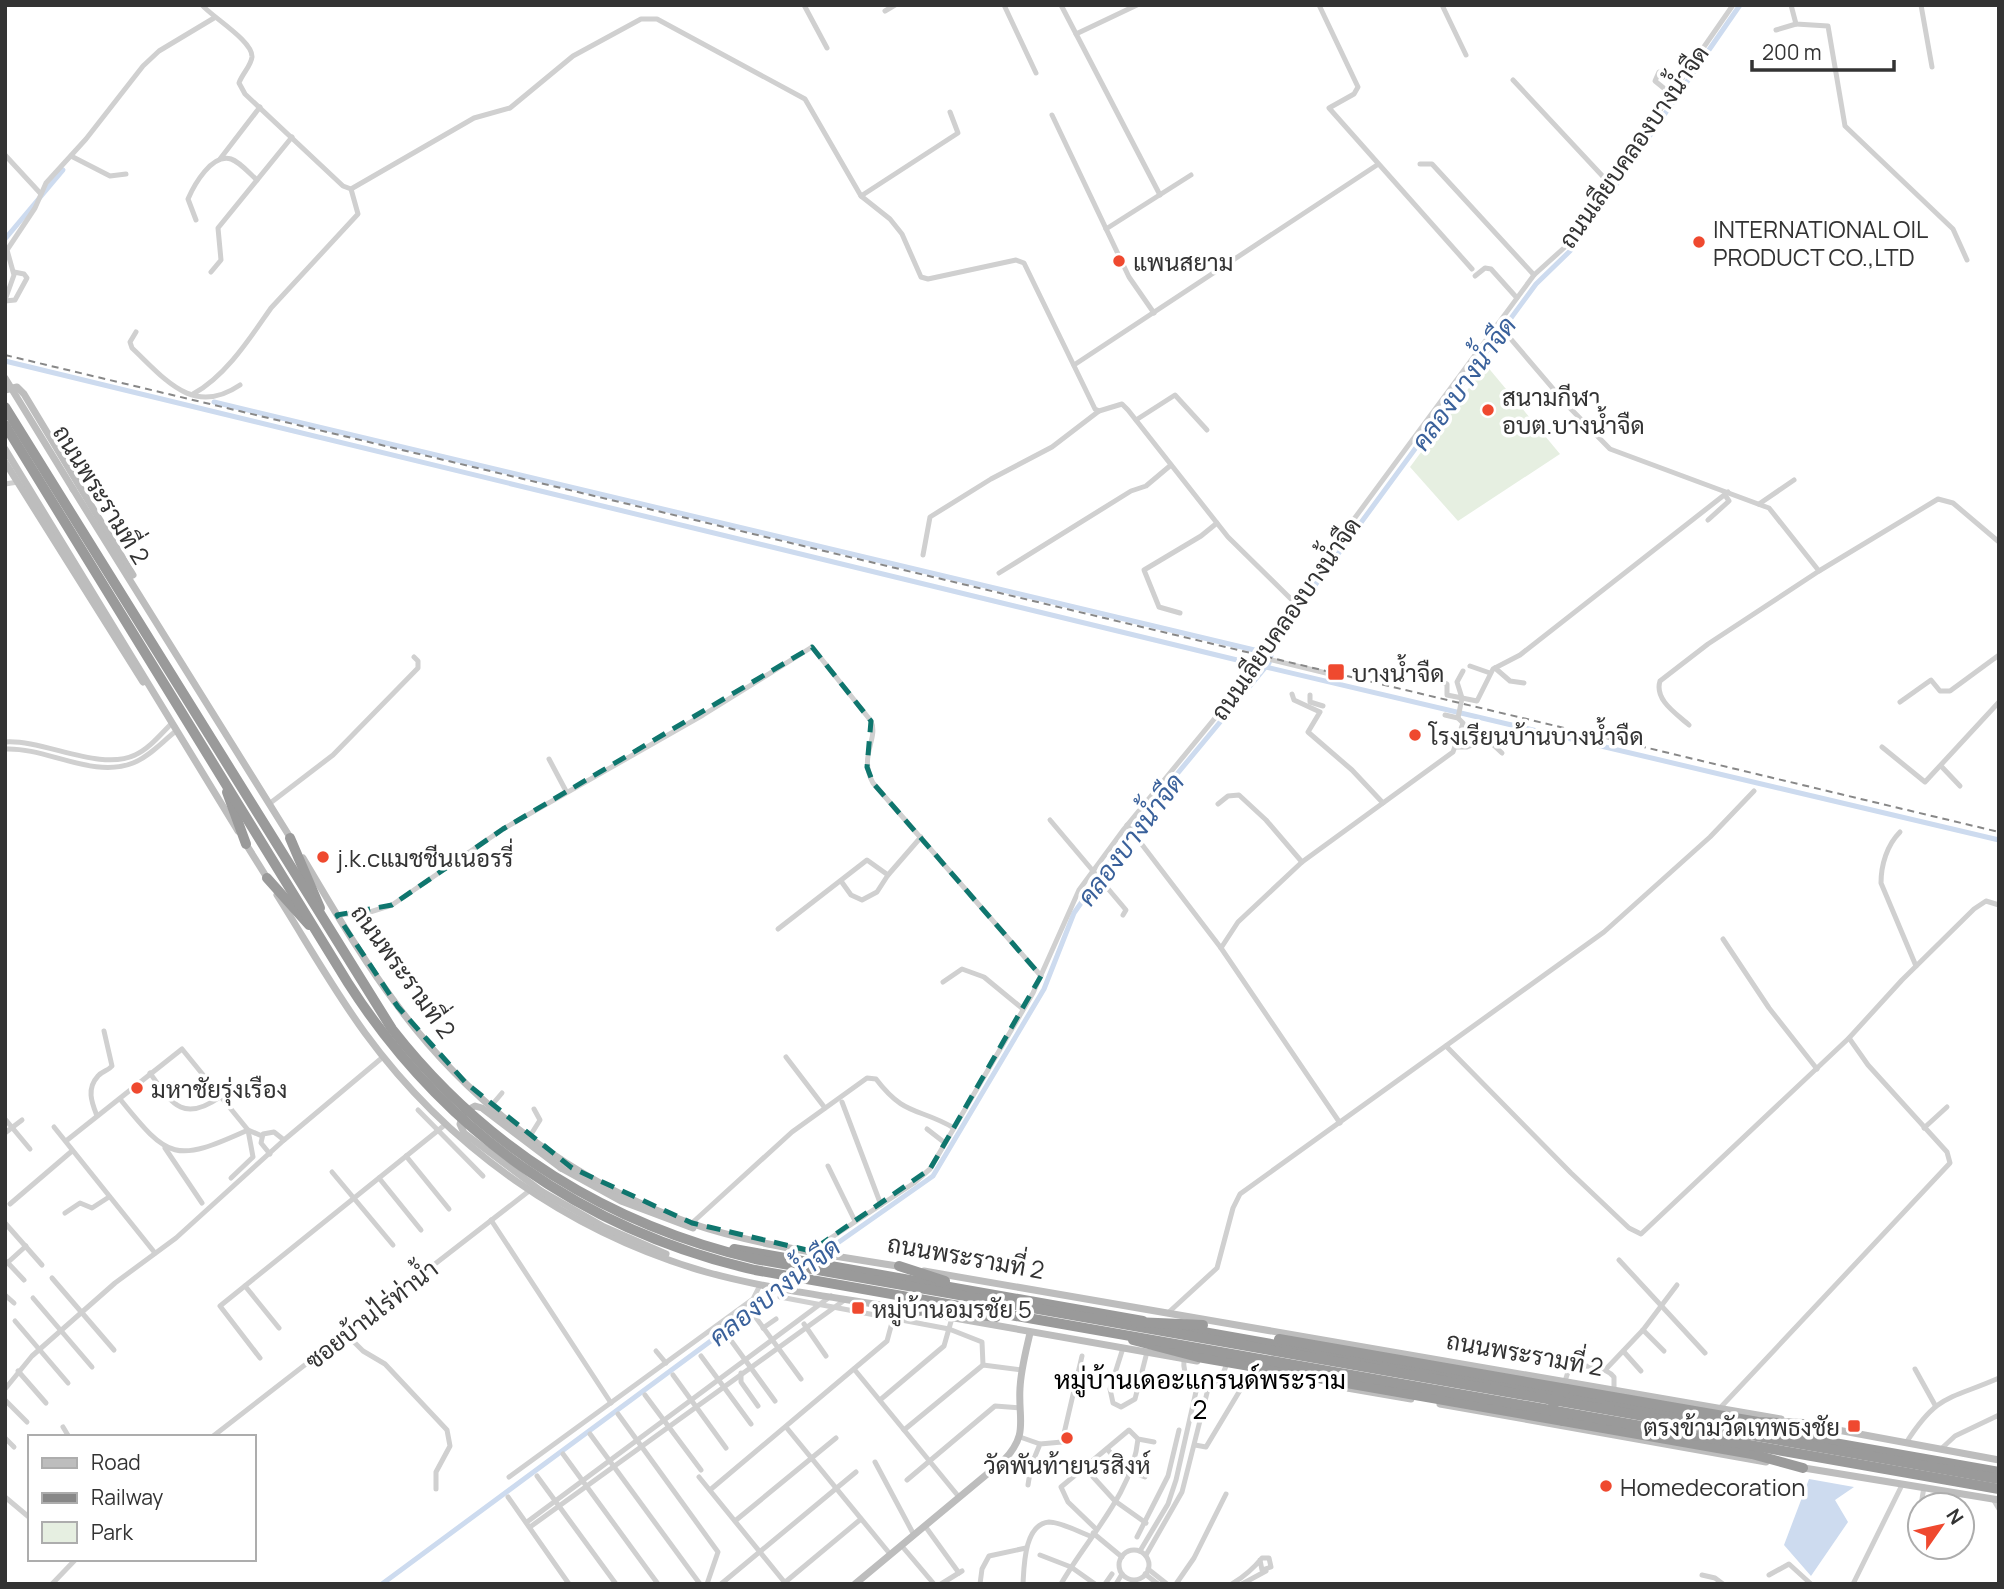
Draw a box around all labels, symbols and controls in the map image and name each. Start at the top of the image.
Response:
scale bar [1752,28,1894,72]
street label: ถนนเลียบคลองบางน้ำจืด [1549,37,1716,254]
text: 200 m [1762,38,1822,66]
place label: INTERNATIONAL OIL PRODUCT CO.,LTD [1713,212,1928,273]
marker: INTERNATIONAL OIL PRODUCT CO.,LTD [1691,234,1707,250]
place label: แพนสยาม [1133,245,1234,278]
marker: แพนสยาม [1111,253,1127,269]
water label: คลองบางน้ำจืด [1400,307,1524,458]
place label: สนามกีฬา อบต.บางน้ำจืด [1502,380,1645,441]
marker: สนามกีฬา อบต.บางน้ำจืด [1480,402,1496,418]
street label: ถนนพระรามที่ 2 [46,416,161,570]
street label: ถนนเลียบคลองบางน้ำจืด [1201,509,1368,726]
place label: บางน้ำจืด [1352,654,1445,689]
marker: บางน้ำจืด [1326,662,1346,682]
place label: โรงเรียนบ้านบางนํ้าจืด [1427,717,1644,752]
marker: โรงเรียนบ้านบางนํ้าจืด [1407,727,1423,743]
water label: คลองบางน้ำจืด [1066,764,1192,913]
place label: j.k.cแมชชีนเนอรรี่ [336,838,513,874]
marker: j.k.cแมชชีนเนอรรี่ [315,849,331,865]
street label: ถนนพระรามที่ 2 [344,895,466,1045]
place label: มหาชัยรุ่งเรือง [151,1072,287,1106]
marker: มหาชัยรุ่งเรือง [129,1080,145,1096]
street label: ถนนพระรามที่ 2 [885,1223,1047,1286]
water label: คลองบางน้ำจืด [699,1227,847,1354]
street label: ซอยบ้านไร่ท่าน้ำ [296,1250,444,1376]
place label: หมู่บ้านอมรชัย 5 [872,1292,1032,1327]
marker: หมู่บ้านอมรชัย 5 [850,1300,866,1316]
street label: ถนนพระรามที่ 2 [1444,1320,1606,1383]
district label: หมู่บ้านเดอะแกรนด์พระราม 2 [1054,1361,1346,1427]
place label: ตรงข้ามวัดเทพธงชัย [1643,1410,1840,1443]
marker: ตรงข้ามวัดเทพธงชัย [1846,1418,1862,1434]
marker: วัดพันท้ายนรสิงห์ [1059,1430,1075,1446]
legend [28,1435,256,1561]
text: Road [91,1448,141,1476]
place label: วัดพันท้ายนรสิงห์ [983,1448,1151,1481]
place label: Homedecoration [1620,1470,1805,1503]
marker: Homedecoration [1598,1478,1614,1494]
text: Railway [91,1483,163,1511]
north arrow [1906,1491,1976,1561]
text: N [1940,1504,1970,1529]
text: Park [91,1518,133,1546]

